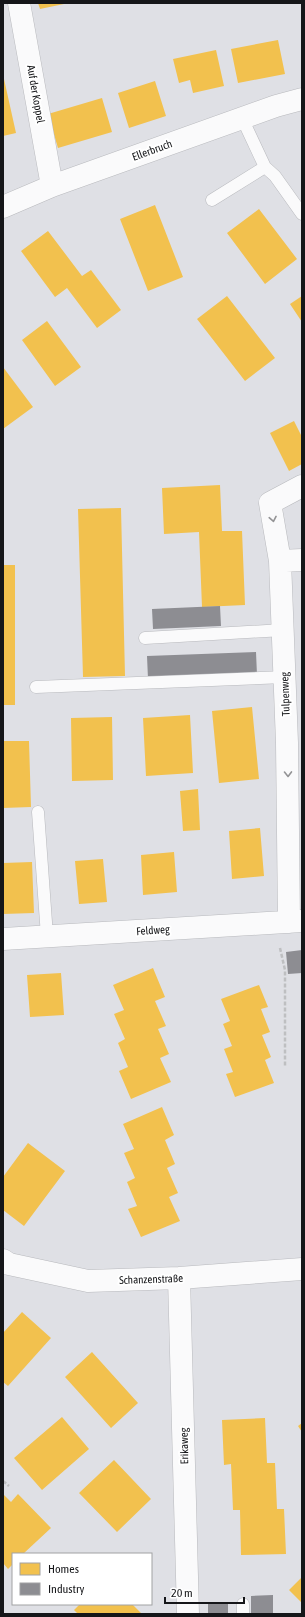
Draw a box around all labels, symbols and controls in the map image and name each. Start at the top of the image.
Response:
street label: Auf der Koppel [25,64,47,124]
street label: Ellerbruch [130,137,174,163]
one-way arrow [268,516,276,522]
street label: Tulpenweg [278,671,292,716]
one-way arrow [284,771,292,777]
street label: Feldweg [136,923,170,937]
street label: Schanzenstraße [119,1272,183,1286]
street label: Erikaweg [178,1427,190,1464]
legend [12,1553,152,1605]
text: Homes [48,1562,79,1576]
scale bar [165,1579,244,1605]
text: Industry [48,1582,85,1596]
text: 20 m [171,1586,193,1600]

